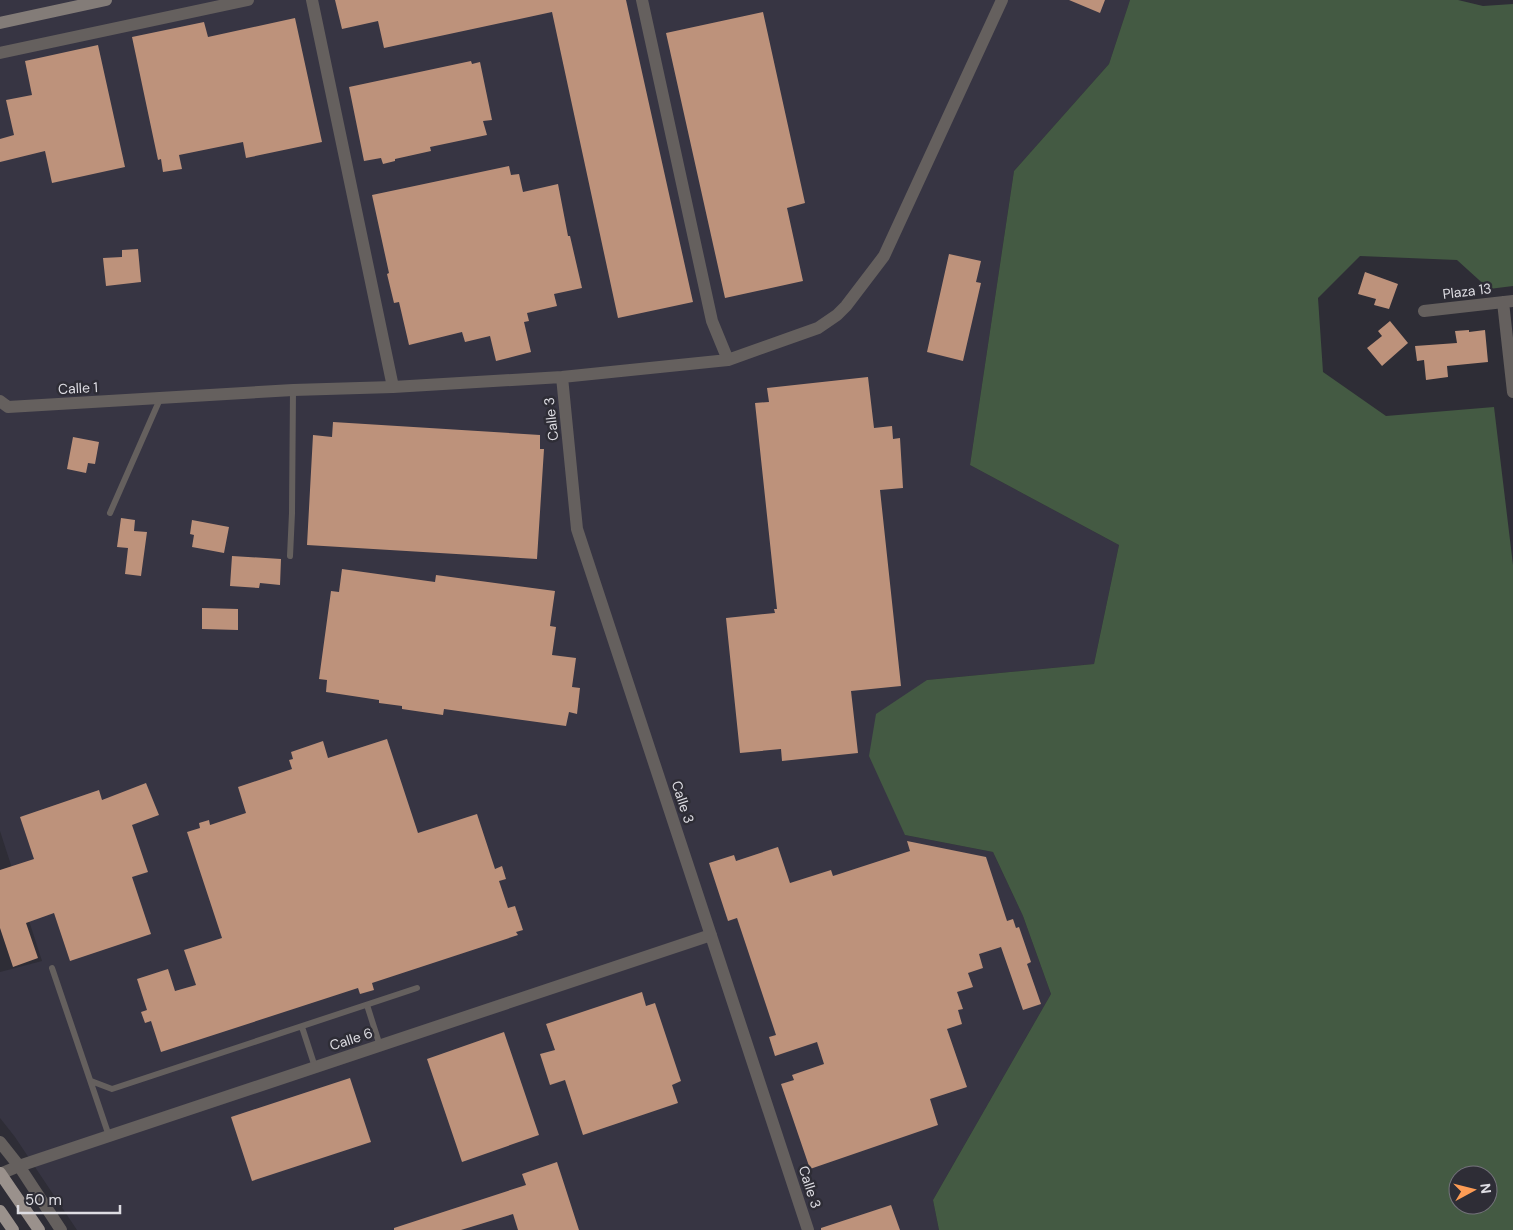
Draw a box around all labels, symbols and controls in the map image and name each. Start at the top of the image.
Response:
street label: Plaza 13 [1441,279,1493,303]
street label: Calle 1 [58,378,98,398]
street label: Calle 3 [540,396,562,442]
street label: Calle 3 [668,778,698,826]
street label: Calle 6 [327,1024,375,1054]
street label: Calle 3 [795,1163,825,1211]
north arrow [1448,1165,1498,1215]
scale bar [18,1182,120,1214]
text: N [1476,1182,1495,1195]
text: 50 m [25,1190,62,1210]

